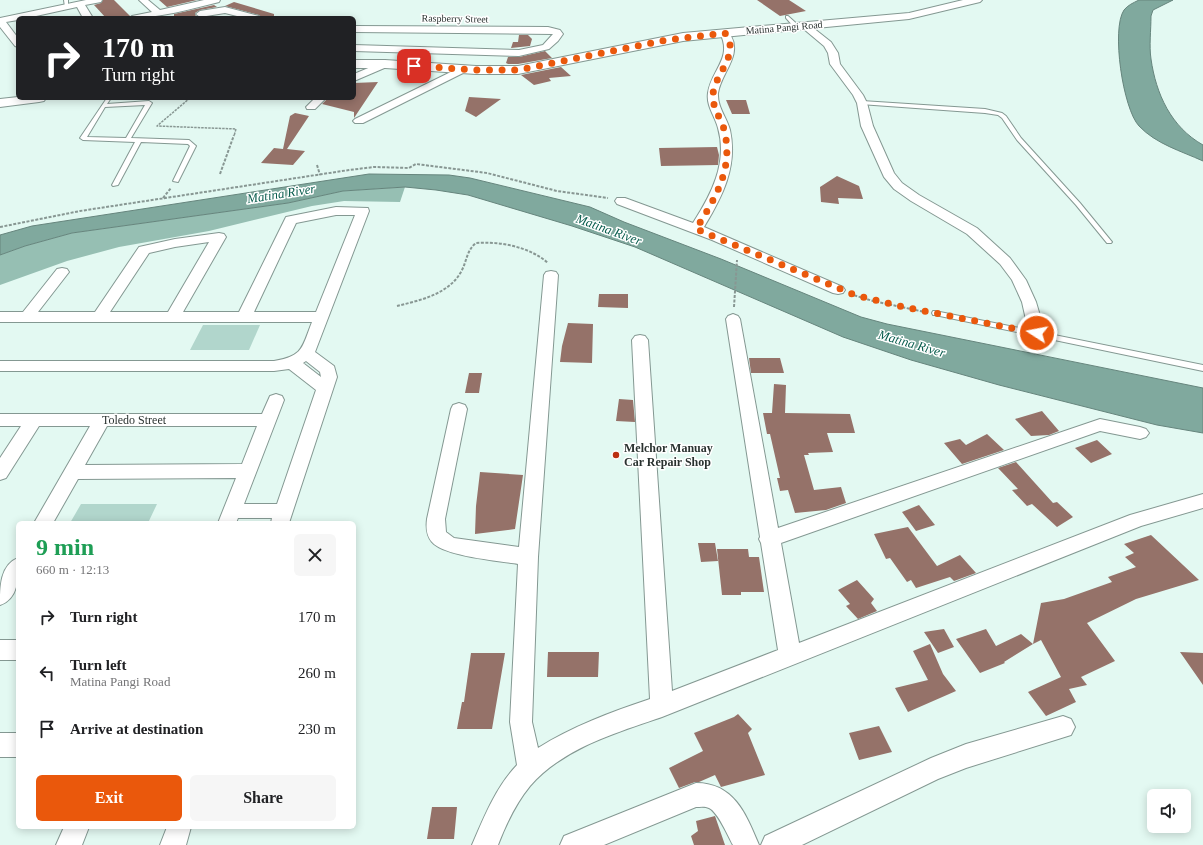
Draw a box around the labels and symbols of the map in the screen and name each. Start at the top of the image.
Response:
street label: Raspberry Street [421,12,489,25]
street label: Matina Pangi Road [745,19,823,36]
pin [397,49,431,83]
water label: Matina River [245,181,317,206]
water label: Matina River [573,210,645,249]
position arrow [1016,312,1058,354]
water label: Matina River [876,326,948,360]
street label: Toledo Street [102,413,167,427]
place label: Melchor Manuay Car Repair Shop [624,441,713,469]
marker: Melchor Manuay Car Repair Shop [611,450,621,460]

